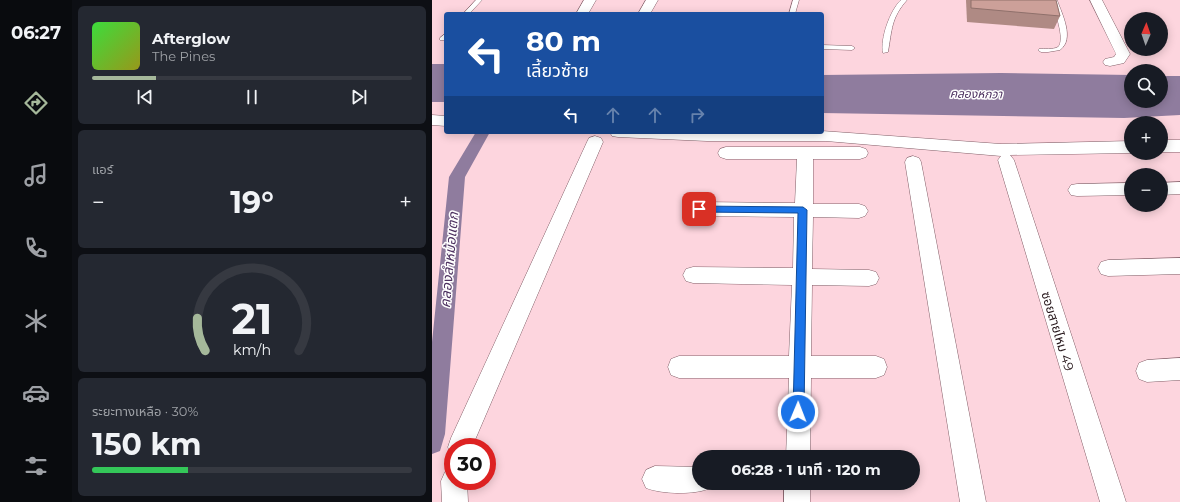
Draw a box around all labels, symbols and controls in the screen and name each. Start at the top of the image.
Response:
north arrow [1124,12,1168,56]
map controls [1124,12,1168,212]
text: 06:27 [11,22,61,44]
text: 80 m [526,24,601,58]
icon: left [460,28,512,80]
text: Afterglow [152,29,230,48]
text: The Pines [152,48,215,64]
text: เลี้ยวซ้าย [526,60,589,82]
button: search [1124,64,1168,108]
icon: previous [134,86,156,108]
icon: pause [241,86,263,108]
icon: next [348,86,370,108]
water label: คลองหกวา [950,86,1004,101]
icon: directions [22,89,50,117]
icon: left [560,104,582,126]
icon: ahead [602,104,624,126]
icon: ahead [644,104,666,126]
icon: right [686,104,708,126]
button: + [1124,116,1168,160]
icon: music [22,161,50,189]
text: แอร์ [92,161,113,177]
button: − [1124,168,1168,212]
text: 19° [230,184,274,221]
text: − [92,189,105,216]
text: + [399,189,412,216]
pin [682,192,716,226]
icon: arrive [688,198,710,220]
water label: คลองลำหม้อแตก [436,211,462,309]
icon: phone [22,234,50,262]
street label: ซอยสายไหม 49 [1038,289,1078,373]
text: 21 [232,294,272,344]
icon: climate [22,307,50,335]
text: km/h [233,341,271,359]
icon: car [22,379,50,407]
position arrow [777,391,819,433]
text: ระยะทางเหลือ · 30% [92,403,198,419]
text: 150 km [92,426,201,463]
speed limit sign: 30 [444,438,496,490]
icon: filters [22,452,50,480]
text: 06:28 · 1 นาที · 120 m [731,460,881,479]

